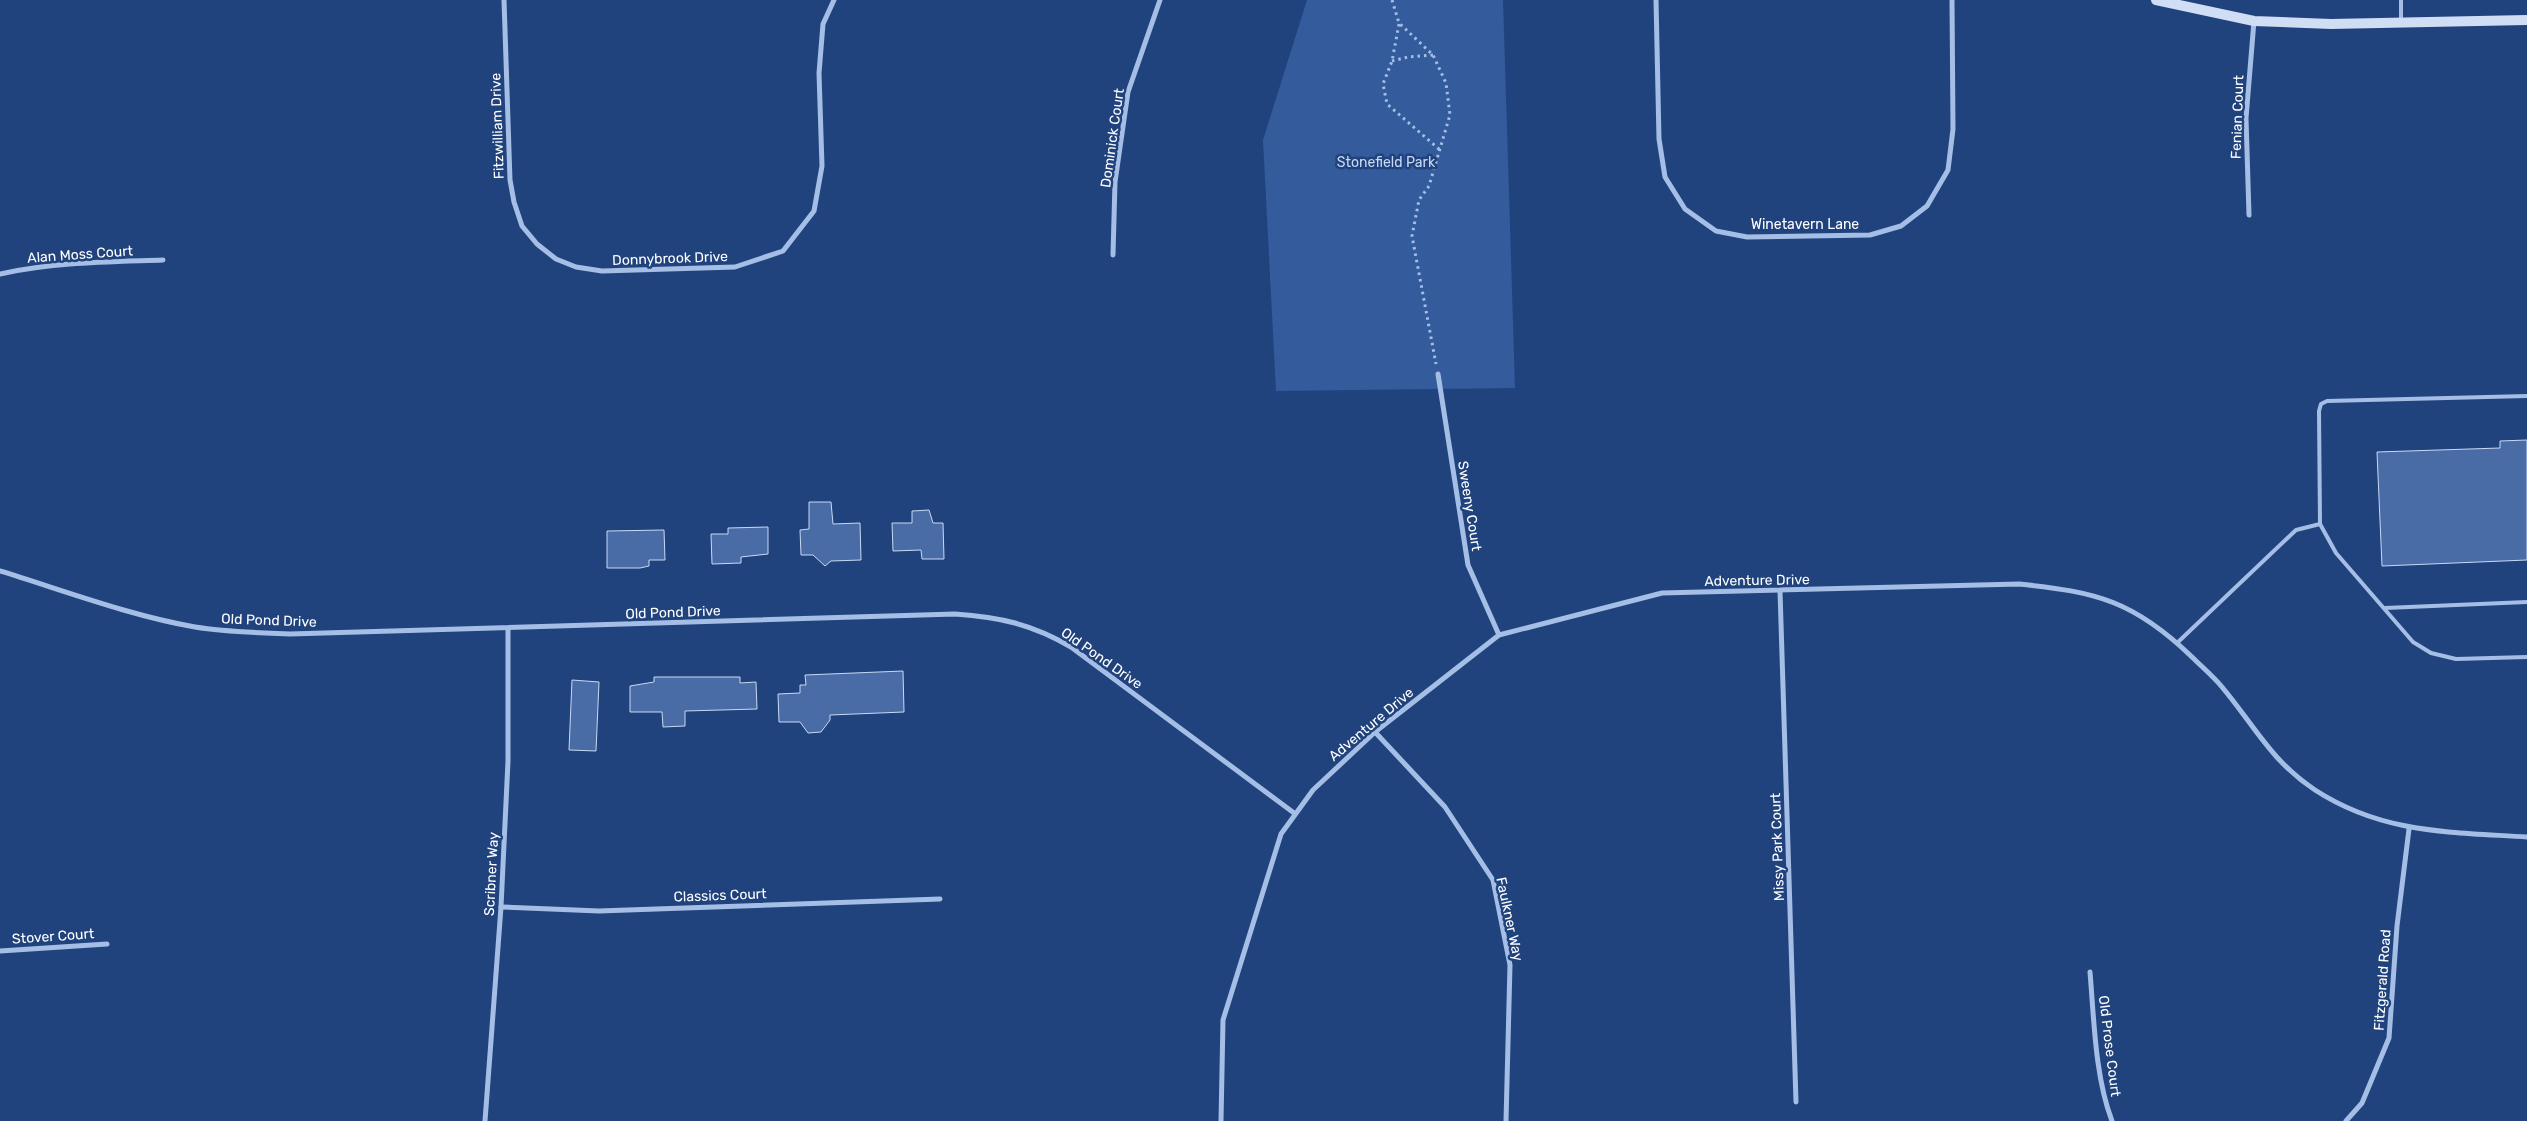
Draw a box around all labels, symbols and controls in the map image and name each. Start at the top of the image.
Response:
street label: Fitzwilliam Drive [487,72,508,179]
street label: Fenian Court [2228,74,2247,159]
street label: Dominick Court [1097,87,1128,189]
park label: Stonefield Park [1337,154,1436,171]
street label: Winetavern Lane [1751,216,1859,233]
street label: Alan Moss Court [27,242,134,267]
street label: Donnybrook Drive [612,248,728,269]
street label: Sweeny Court [1454,460,1485,553]
street label: Adventure Drive [1704,571,1810,590]
street label: Old Pond Drive [625,602,721,623]
street label: Old Pond Drive [221,610,317,631]
street label: Old Pond Drive [1058,624,1146,693]
street label: Adventure Drive [1325,684,1417,765]
street label: Missy Park Court [1767,792,1788,901]
street label: Scribner Way [481,831,502,917]
street label: Faulkner Way [1492,876,1527,963]
street label: Classics Court [673,885,767,906]
street label: Stover Court [11,925,95,948]
street label: Fitzgerald Road [2370,929,2395,1031]
street label: Old Prose Court [2095,994,2124,1098]

